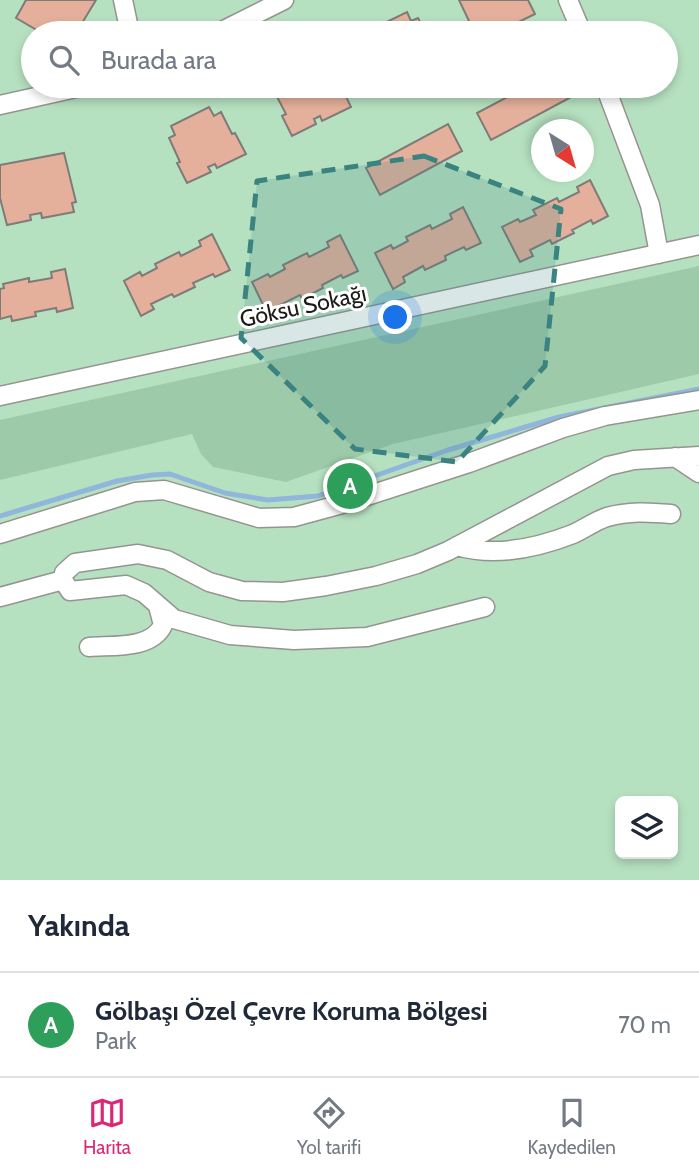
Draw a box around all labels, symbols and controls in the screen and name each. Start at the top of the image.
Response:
search box [21,21,678,98]
icon: search [45,41,83,79]
text: Burada ara [101,44,216,76]
north arrow [531,119,594,182]
street label: Göksu Sokağı [237,279,369,333]
your location [378,300,412,334]
pin: A [327,460,373,512]
map controls [615,796,678,859]
button: layers [615,796,678,859]
text: Yakında [28,907,130,944]
text: Gölbaşı Özel Çevre Koruma Bölgesi [95,995,488,1027]
text: A [44,1011,58,1039]
text: 70 m [618,1011,671,1039]
text: Park [95,1027,136,1055]
tab: Harita [83,1094,131,1159]
tab: Yol tarifi [297,1094,361,1159]
tab: Kaydedilen [527,1094,616,1159]

